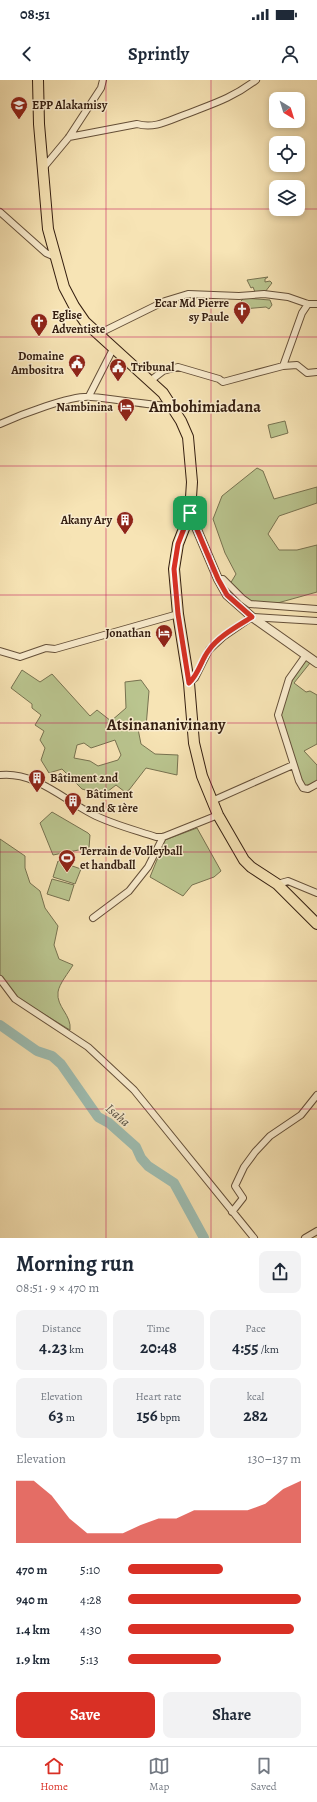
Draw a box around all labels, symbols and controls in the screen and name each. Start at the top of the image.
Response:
text: 08:51 [20,4,50,24]
text: Sprintly [128,42,189,66]
icon: back [16,43,38,65]
icon: person [279,43,301,65]
north arrow [269,92,305,128]
map controls [269,92,305,216]
school or university icon: EPP Alakamisy [9,95,29,120]
place label: EPP Alakamisy [32,97,108,113]
button: locate [269,136,305,172]
button: layers [269,180,305,216]
place label: Ecar Md Pierre sy Paule [155,295,229,325]
church icon: Ecar Md Pierre sy Paule [232,300,252,325]
place label: Eglise Adventiste [51,307,106,337]
church icon: Eglise Adventiste [29,312,49,337]
place label: Domaine Ambositra [10,348,64,378]
public building icon: Domaine Ambositra [67,353,87,378]
public building icon: Tribunal [108,357,128,382]
place label: Tribunal [131,359,175,375]
district label: Ambohimiadana [148,396,261,418]
hotel icon: Nambinina [116,397,136,422]
place label: Nambinina [56,399,113,415]
pin [173,496,207,530]
icon: arrive [179,502,201,524]
building icon: Akany Ary [115,510,135,535]
place label: Akany Ary [60,512,112,528]
hotel icon: Jonathan [154,623,174,648]
place label: Jonathan [106,625,151,641]
district label: Atsinananivinany [106,714,226,736]
building icon: Bâtiment 2nd [27,768,47,793]
place label: Bâtiment 2nd [50,770,119,786]
place label: Bâtiment 2nd & 1ère [86,786,138,816]
building icon: Bâtiment 2nd & 1ère [63,791,83,816]
place label: Terrain de Volleyball et handball [80,843,183,873]
sports icon: Terrain de Volleyball et handball [57,848,77,873]
water label: Isaha [102,1100,134,1130]
text: Morning run [16,1249,134,1279]
button: share [259,1251,301,1293]
text: 08:51 · 9 × 470 m [16,1279,99,1296]
text: Distance [42,1321,81,1336]
text: Time [147,1321,170,1336]
text: Pace [245,1321,266,1336]
text: 4.23 [39,1336,67,1359]
text: 20:48 [140,1336,177,1359]
text: 4:55 [232,1336,259,1359]
text: km [67,1342,84,1357]
text: /km [259,1342,279,1357]
text: Elevation [40,1389,83,1404]
text: Heart rate [136,1389,181,1404]
text: kcal [247,1389,264,1404]
text: 63 [48,1404,63,1427]
text: 156 [136,1404,158,1427]
text: 282 [243,1404,268,1427]
text: m [63,1410,75,1425]
text: bpm [158,1410,181,1425]
text: Elevation [16,1450,66,1467]
text: 130–137 m [248,1450,301,1467]
text: 470 m [16,1561,47,1578]
text: 5:10 [80,1561,100,1578]
text: 940 m [16,1591,48,1608]
text: 4:28 [80,1591,101,1608]
text: 1.4 km [16,1621,50,1638]
text: 4:30 [80,1621,101,1638]
text: 1.9 km [16,1651,50,1668]
text: 5:13 [80,1651,99,1668]
button: Save [16,1692,155,1738]
button: Share [163,1692,301,1738]
tab: Home [40,1755,68,1794]
tab: Map [148,1755,170,1794]
tab: Saved [251,1755,277,1794]

